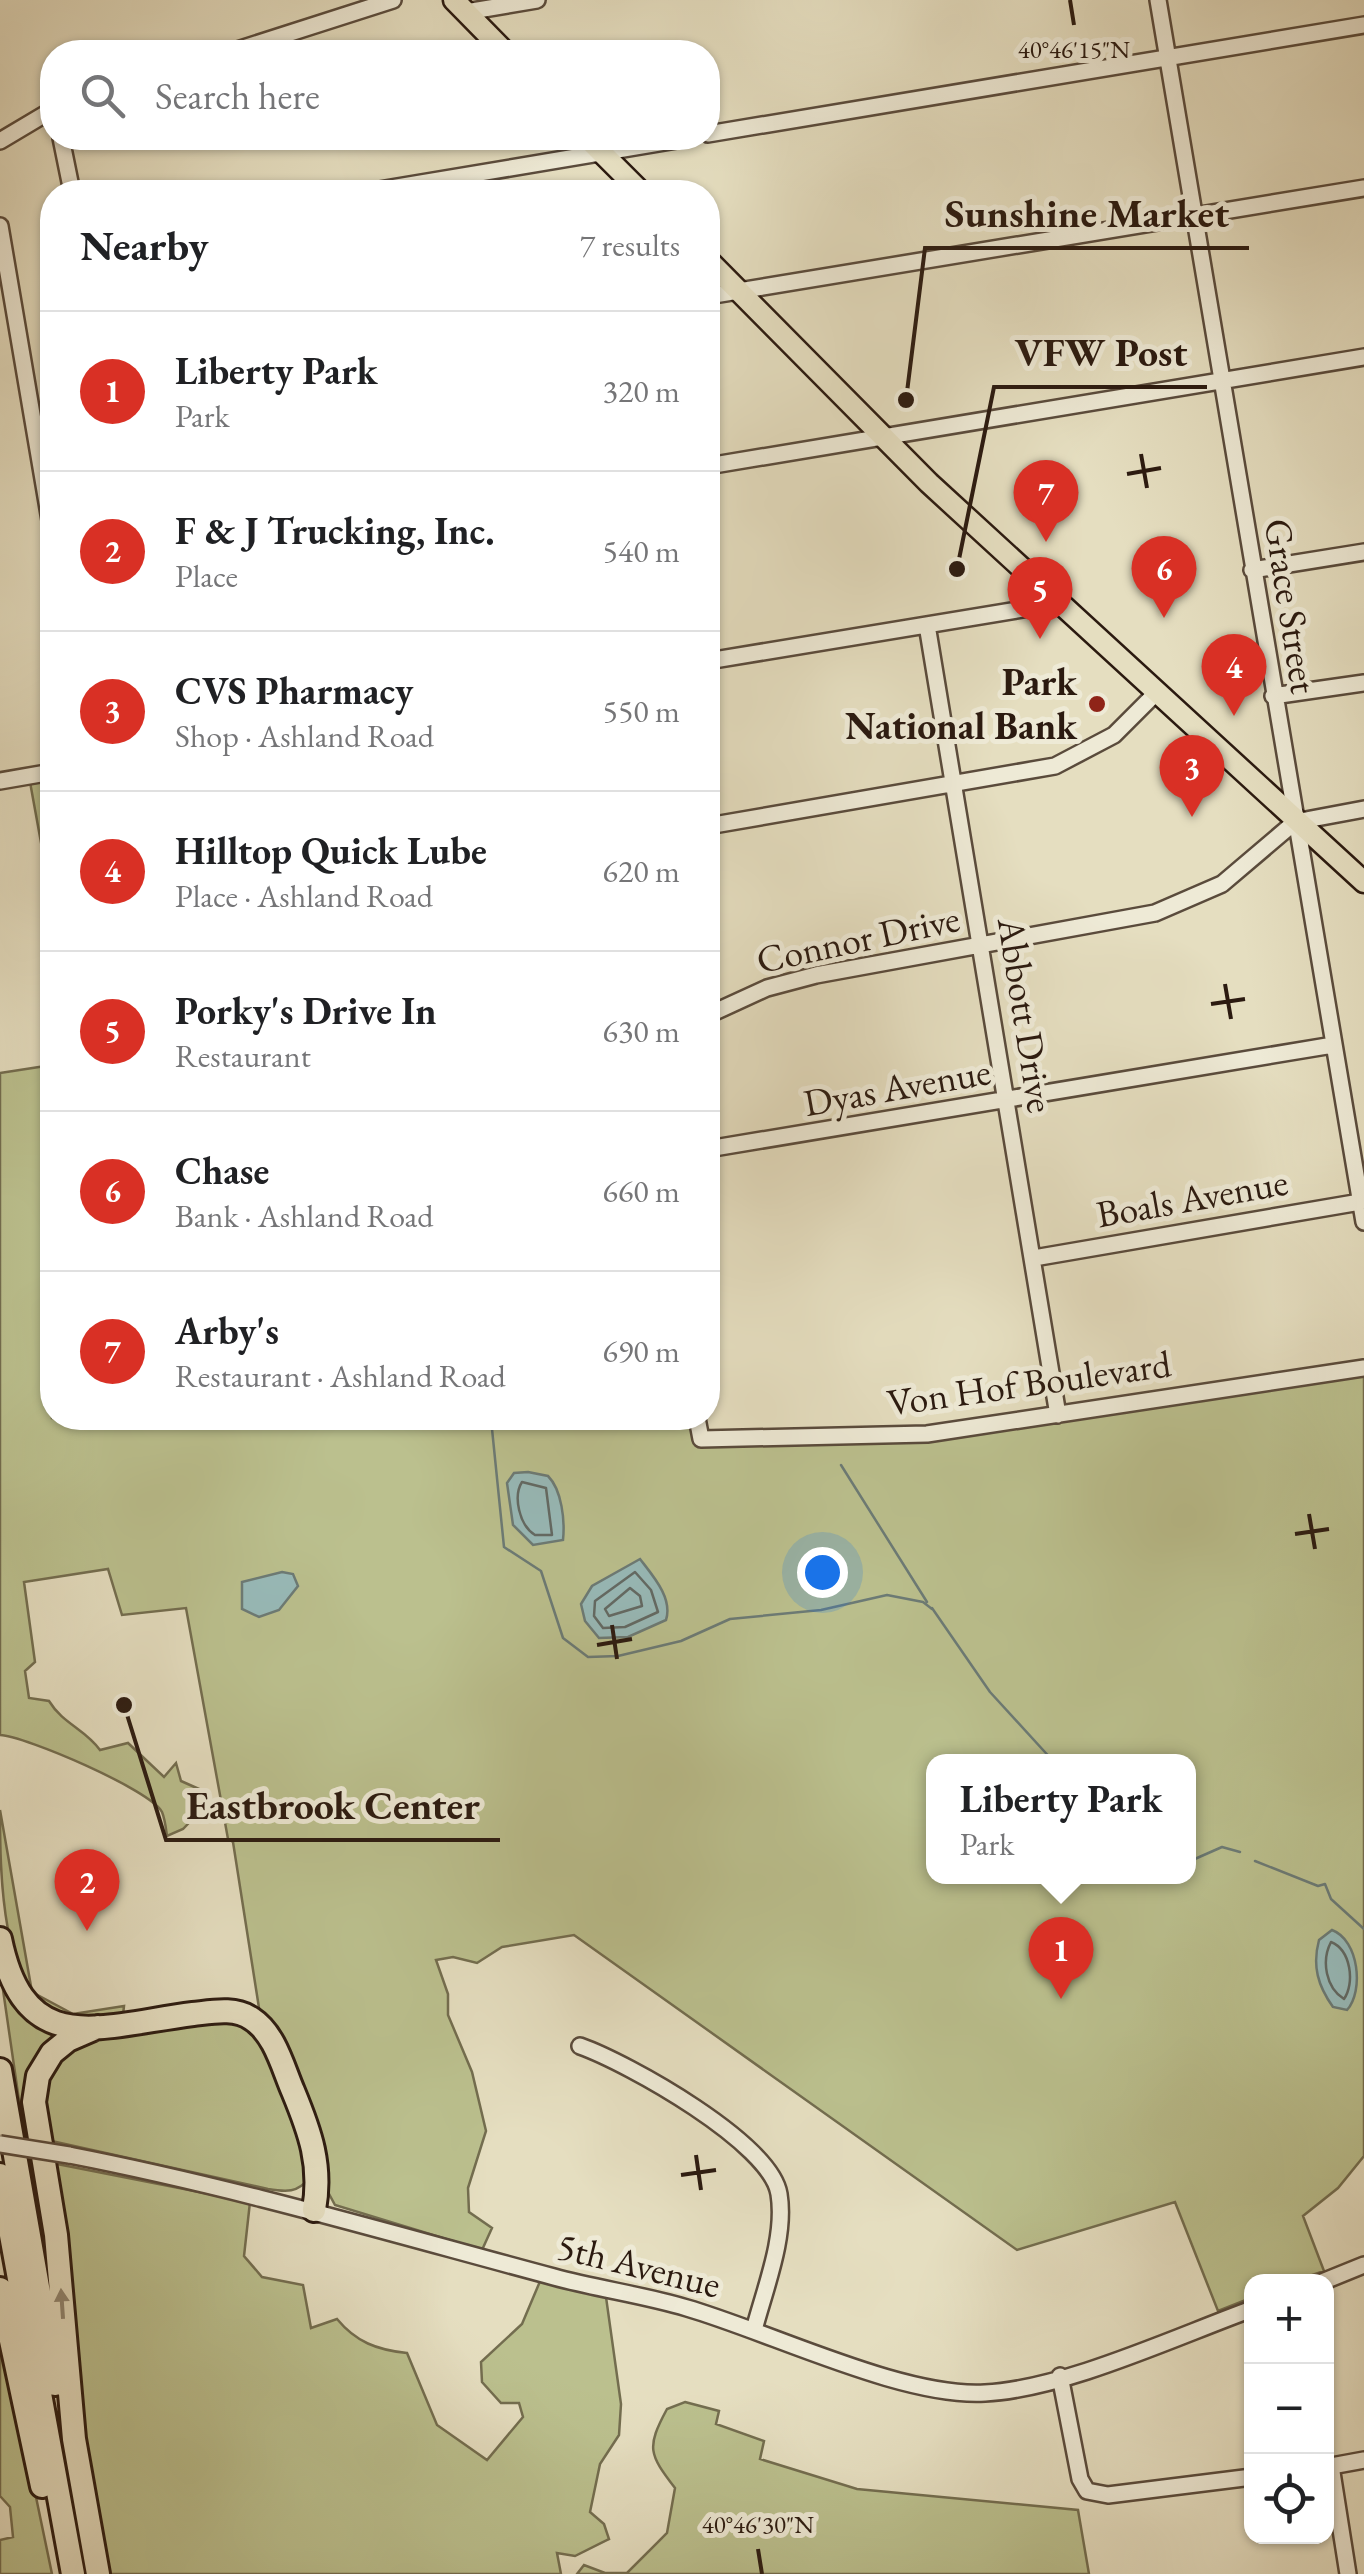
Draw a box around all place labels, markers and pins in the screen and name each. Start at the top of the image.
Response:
callout: Sunshine Market [925,178,1249,248]
callout: VFW Post [994,317,1207,387]
pin: 7 [1014,460,1078,542]
pin: 6 [1132,536,1196,618]
pin: 5 [1008,556,1072,639]
pin: 4 [1202,634,1266,716]
place label: Park National Bank [845,657,1078,750]
marker: Park National Bank [1086,693,1108,715]
pin: 3 [1160,734,1224,817]
callout: Eastbrook Center [166,1770,500,1840]
pin: 2 [54,1848,120,1931]
pin: 1 [1028,1916,1094,1999]

